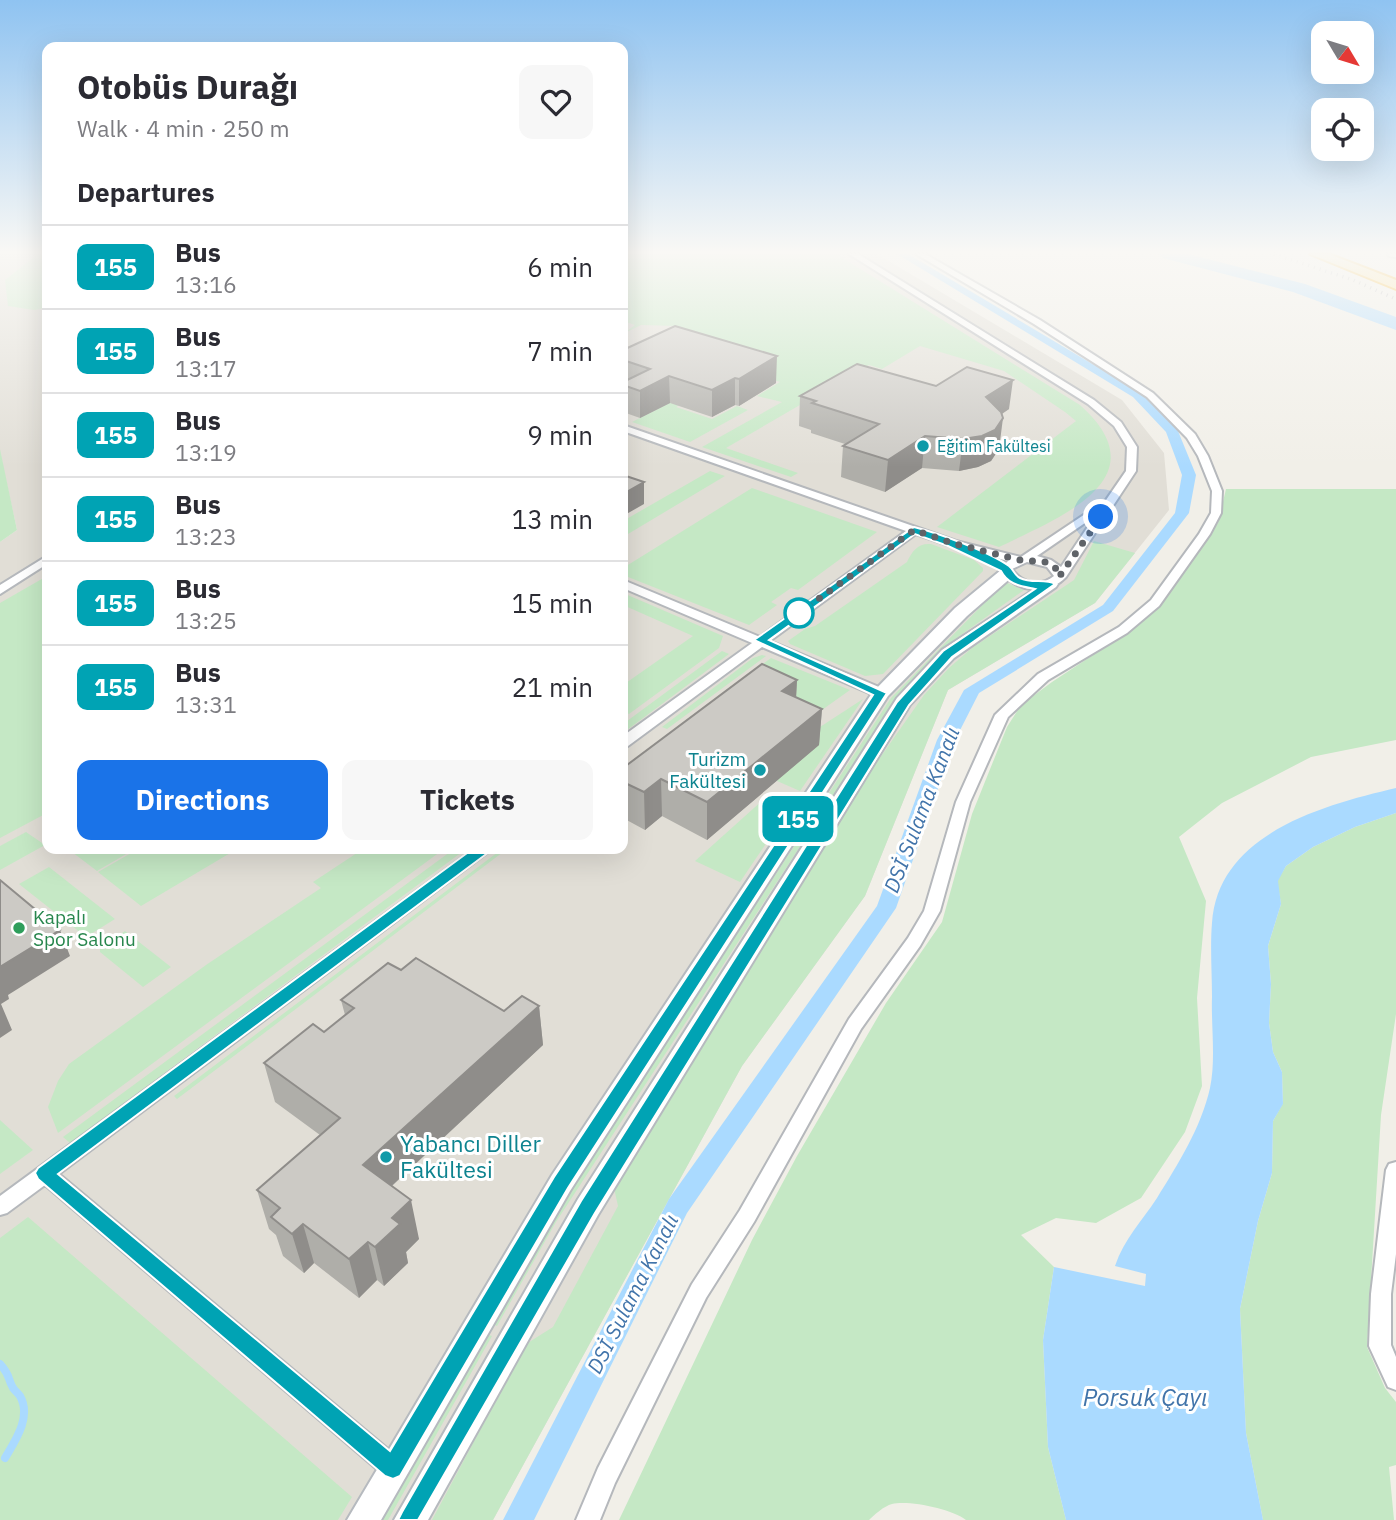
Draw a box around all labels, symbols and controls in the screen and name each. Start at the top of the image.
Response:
north arrow [1311,21,1374,84]
map controls [1311,21,1374,161]
text: Otobüs Durağı [77,65,298,108]
button: heart [519,65,593,139]
button: locate [1311,98,1374,161]
text: Walk · 4 min · 250 m [77,113,290,143]
text: Departures [77,175,215,209]
text: Bus [175,235,221,269]
text: 6 min [527,250,593,284]
text: 155 [94,251,137,283]
text: 13:16 [175,269,237,299]
text: Bus [175,319,221,353]
text: 7 min [527,334,593,368]
text: 155 [94,335,137,367]
text: 13:17 [175,353,237,383]
text: Bus [175,403,221,437]
text: 9 min [527,418,593,452]
text: 155 [94,419,137,451]
place label: Eğitim Fakültesi [937,436,1051,456]
text: 13:19 [175,437,237,467]
marker: Eğitim Fakültesi [915,438,931,454]
text: Bus [175,487,221,521]
your location [1083,499,1118,534]
text: 13 min [512,502,593,536]
text: 155 [94,503,137,535]
text: 13:23 [175,521,237,551]
text: Bus [175,571,221,605]
text: 15 min [512,586,593,620]
text: 155 [94,587,137,619]
unlabelled marker [784,598,814,628]
text: 13:25 [175,605,237,635]
text: Bus [175,655,221,689]
text: 21 min [512,670,593,704]
text: 155 [94,671,137,703]
text: 13:31 [175,689,237,719]
water label: DSİ Sulama Kanalı [877,723,966,896]
place label: Turizm Fakültesi [669,747,746,793]
button: Directions [77,760,328,840]
button: Tickets [342,760,593,840]
marker: Turizm Fakültesi [752,762,768,778]
line badge: 155 [758,796,838,842]
text: 155 [776,803,820,835]
place label: Kapalı Spor Salonu [33,905,136,951]
marker: Kapalı Spor Salonu [11,920,27,936]
place label: Yabancı Diller Fakültesi [400,1128,541,1184]
marker: Yabancı Diller Fakültesi [378,1149,394,1165]
water label: DSİ Sulama Kanalı [580,1209,684,1378]
water label: Porsuk Çayı [1083,1381,1207,1413]

